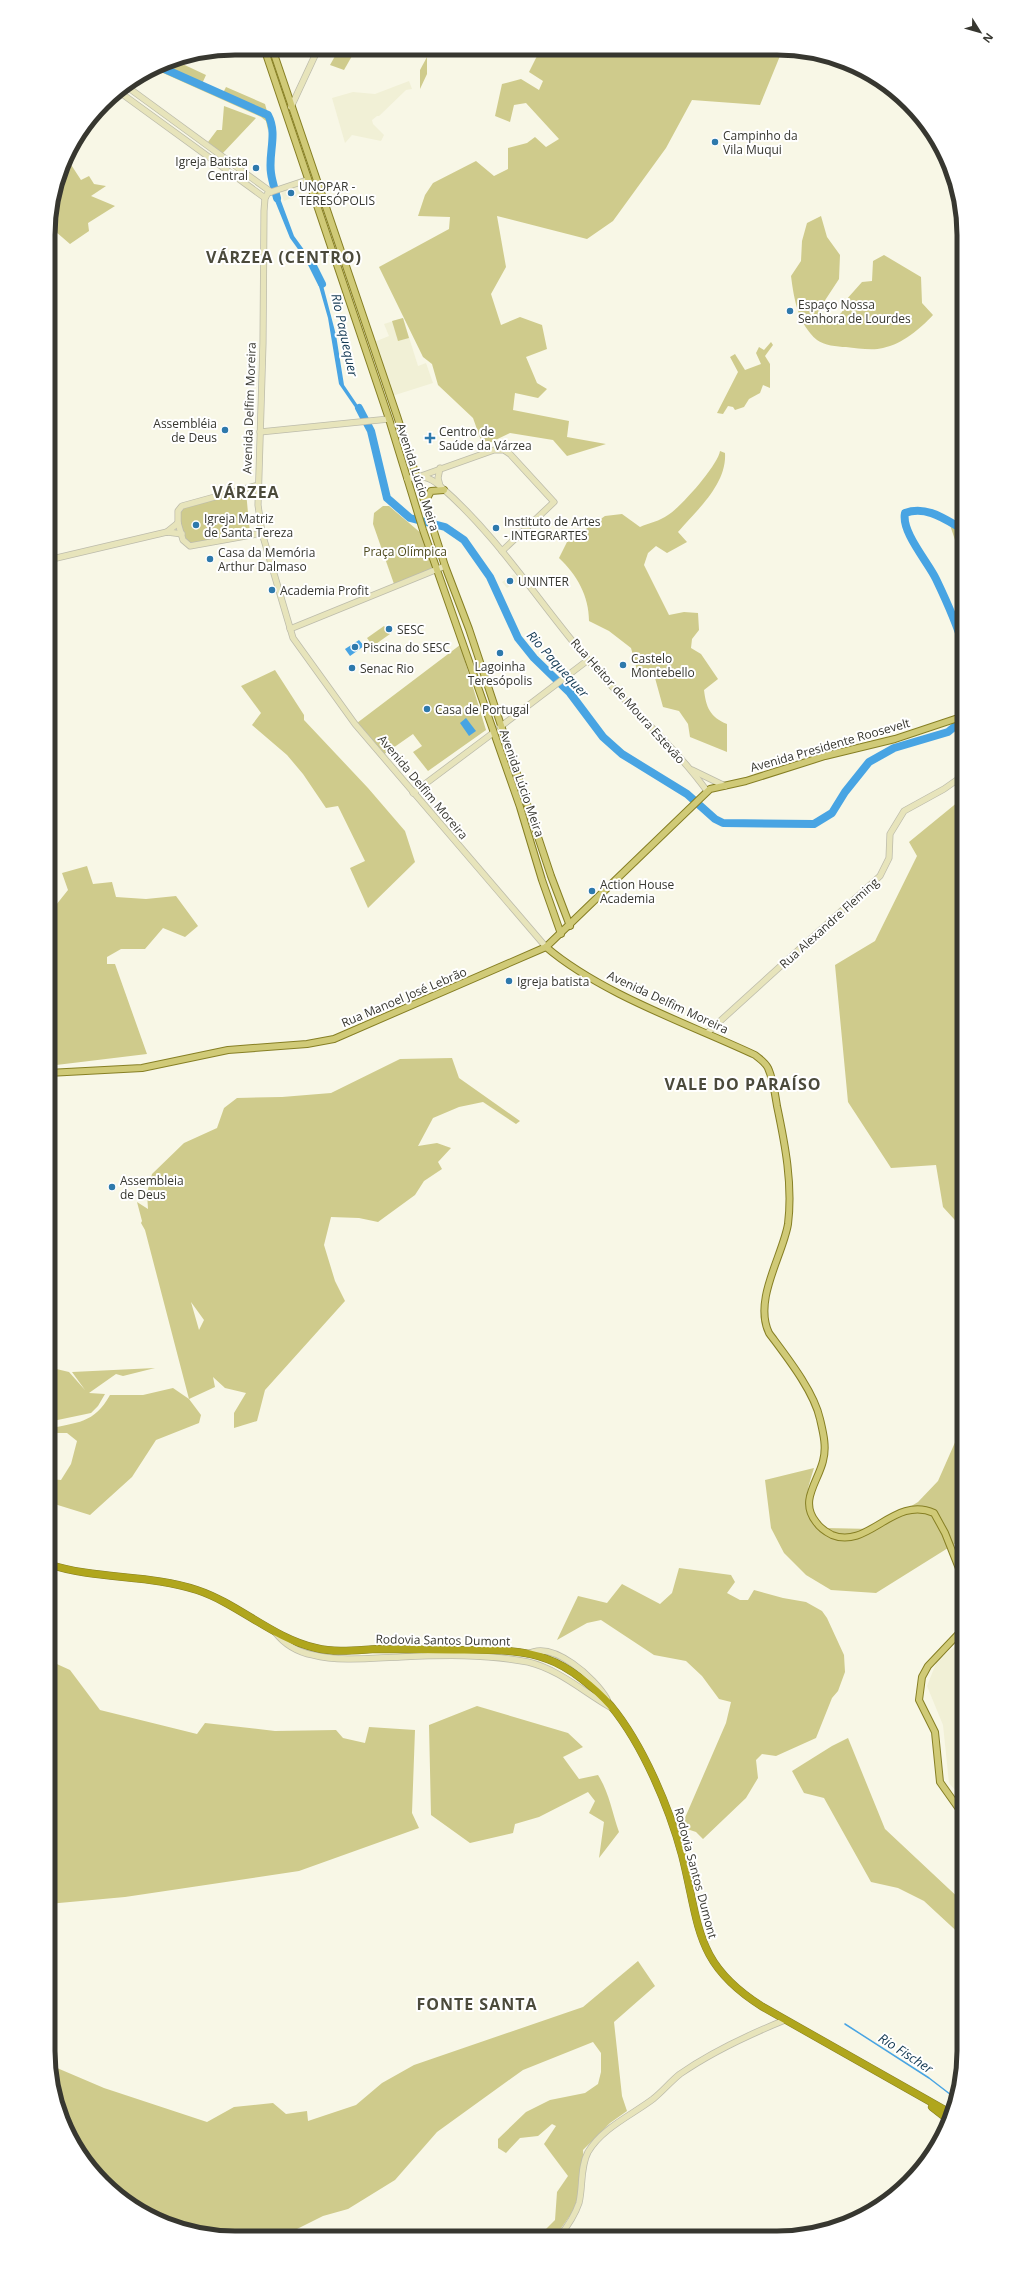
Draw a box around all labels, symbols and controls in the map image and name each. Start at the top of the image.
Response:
north arrow [960,12,1000,52]
text: N [980,30,997,46]
place label: Campinho da Vila Muqui [723,127,798,158]
marker: Campinho da Vila Muqui [710,137,720,147]
place label: Igreja Batista Central [175,153,248,184]
marker: Igreja Batista Central [251,163,261,173]
place label: UNOPAR - TERESÓPOLIS [299,178,375,209]
marker: UNOPAR - TERESÓPOLIS [286,188,296,198]
district label: VÁRZEA (CENTRO) [206,246,362,268]
water label: Rio Paquequer [327,292,363,379]
place label: Espaço Nossa Senhora de Lourdes [798,296,911,327]
marker: Espaço Nossa Senhora de Lourdes [785,306,795,316]
street label: Avenida Delfim Moreira [238,342,260,474]
place label: Assembléia de Deus [153,415,217,446]
street label: Avenida Lúcio Meira [393,421,443,533]
place label: Centro de Saúde da Várzea [439,423,532,454]
marker: Assembléia de Deus [220,425,230,435]
marker: Centro de Saúde da Várzea [424,432,436,444]
district label: VÁRZEA [212,481,280,503]
place label: Igreja Matriz de Santa Tereza [204,510,293,541]
place label: Instituto de Artes - INTEGRARTES [504,513,601,544]
marker: Igreja Matriz de Santa Tereza [191,520,201,530]
marker: Instituto de Artes - INTEGRARTES [491,523,501,533]
park label: Praça Olímpica [363,543,447,560]
place label: Casa da Memória Arthur Dalmaso [218,544,315,575]
marker: Casa da Memória Arthur Dalmaso [205,554,215,564]
place label: UNINTER [518,573,569,590]
marker: UNINTER [505,576,515,586]
place label: Academia Profit [280,582,369,599]
marker: Academia Profit [267,585,277,595]
place label: SESC [397,621,425,638]
marker: SESC [384,624,394,634]
water label: Rio Paquequer [523,627,593,702]
street label: Rua Heitor de Moura Estevão [567,635,689,767]
place label: Piscina do SESC [363,639,450,656]
marker: Piscina do SESC [350,642,360,652]
marker: Lagoinha Teresópolis [495,648,505,658]
place label: Castelo Montebello [631,650,695,681]
place label: Lagoinha Teresópolis [468,658,532,689]
place label: Senac Rio [360,660,414,677]
marker: Castelo Montebello [618,660,628,670]
marker: Senac Rio [347,663,357,673]
place label: Casa de Portugal [435,701,529,718]
marker: Casa de Portugal [422,704,432,714]
street label: Avenida Presidente Roosevelt [748,714,912,776]
street label: Avenida Lúcio Meira [496,727,548,839]
street label: Avenida Delfim Moreira [374,731,472,843]
street label: Rua Alexandre Fleming [776,873,883,972]
place label: Action House Academia [600,876,674,907]
marker: Action House Academia [587,886,597,896]
street label: Rua Manoel José Lebrão [339,963,469,1031]
street label: Avenida Delfim Moreira [605,966,731,1038]
place label: Igreja batista [517,973,589,990]
marker: Igreja batista [504,976,514,986]
district label: VALE DO PARAÍSO [665,1073,821,1095]
place label: Assembleia de Deus [120,1172,184,1203]
marker: Assembleia de Deus [107,1182,117,1192]
street label: Rodovia Santos Dumont [375,1630,511,1650]
street label: Rodovia Santos Dumont [670,1806,722,1940]
district label: FONTE SANTA [416,1993,538,2015]
water label: Rio Fischer [875,2029,937,2078]

